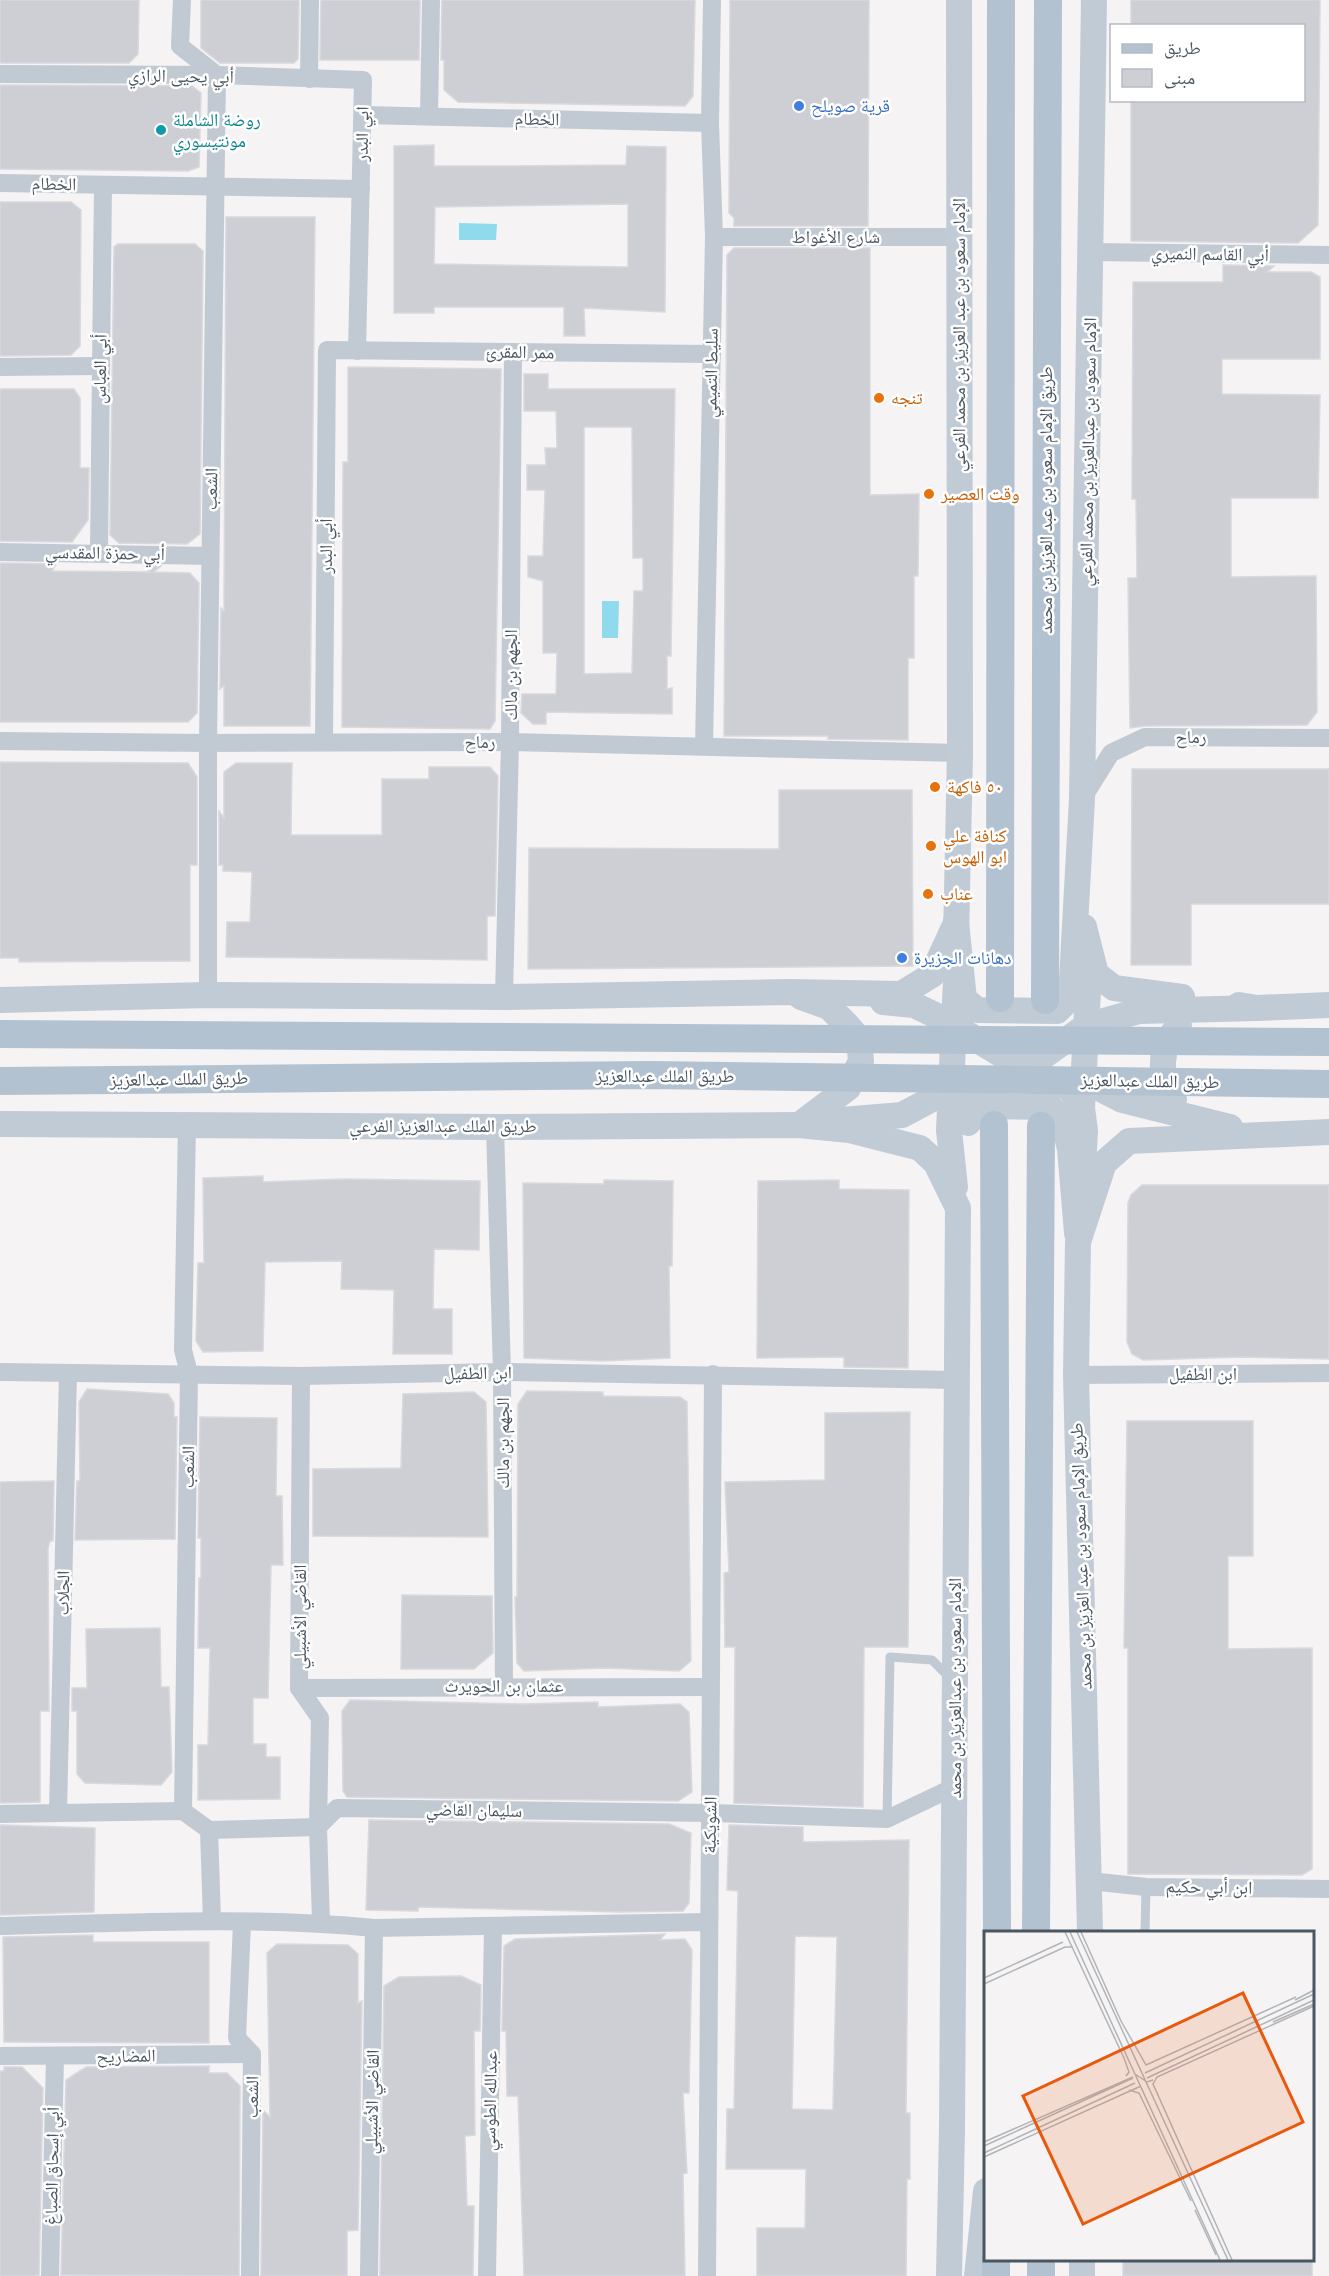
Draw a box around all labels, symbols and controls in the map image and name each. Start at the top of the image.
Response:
legend [1110,24,1305,102]
text: طريق [1164,36,1201,60]
street label: أبي يحيى الرازي [128,63,234,91]
text: مبنى [1164,66,1195,90]
place label: قرية صويلح [811,94,890,118]
marker: قرية صويلح [792,99,806,113]
street label: ابي البدر [350,106,377,163]
street label: الخطام [514,107,560,131]
place label: روضة الشاملة مونتيسوري [173,108,261,156]
marker: روضة الشاملة مونتيسوري [154,123,168,137]
street label: الخطام [31,172,77,196]
street label: الإمام سعود بن عبد العزيز بن محمد الفرعي [947,198,974,472]
street label: شارع الأغواط [792,225,880,249]
street label: أبي القاسم النميري [1151,241,1269,270]
street label: الإمام سعود بن عبدالعزيز بن محمد الفرعي [1074,317,1105,587]
street label: سليط التميمي [698,328,726,418]
street label: أبي العباس [87,334,115,404]
street label: ممر المقرئ [485,339,555,365]
street label: طريق الإمام سعود بن عبد العزيز بن محمد [1034,366,1058,634]
place label: تنجه [891,386,923,410]
marker: تنجه [872,391,886,405]
street label: الشعب [199,468,223,510]
place label: وقت العصير [940,482,1020,506]
marker: وقت العصير [922,487,936,501]
street label: أبي البدر [314,518,341,575]
street label: أبي حمزة المقدسي [45,540,165,569]
street label: الجهم بن مالك [499,629,523,721]
street label: رماح [1175,725,1207,749]
street label: رماح [464,730,496,754]
place label: ٥٠ فاكهة [947,775,1003,799]
marker: ٥٠ فاكهة [928,780,942,794]
place label: كنافة علي ابو الهوس [943,824,1007,869]
marker: كنافة علي ابو الهوس [924,839,938,853]
place label: عناب [940,882,973,906]
marker: عناب [921,887,935,901]
place label: دهانات الجزيرة [914,946,1012,970]
marker: دهانات الجزيرة [895,951,909,965]
street label: طريق الملك عبدالعزيز [595,1064,734,1088]
street label: طريق الملك عبدالعزيز [108,1066,249,1092]
street label: طريق الملك عبدالعزيز [1079,1068,1220,1094]
street label: طريق الملك عبدالعزيز الفرعي [349,1114,537,1141]
street label: ابن الطفيل [444,1360,512,1386]
street label: ابن الطفيل [1169,1362,1237,1386]
street label: الجهم بن مالك [491,1397,515,1489]
street label: طريق الإمام سعود بن عبد العزيز بن محمد [1064,1422,1098,1690]
street label: الشعب [176,1446,200,1488]
street label: القاضي الأشبيلي [288,1565,315,1669]
street label: الجلاب [51,1570,75,1616]
street label: الإمام سعود بن عبدالعزيز بن محمد [943,1578,967,1798]
street label: عثمان بن الحويرث [444,1674,564,1698]
street label: الشويكية [697,1796,723,1854]
street label: سليمان القاضي [426,1797,522,1825]
street label: ابن أبي حكيم [1165,1874,1253,1902]
inset map [984,1931,1314,2261]
street label: المضاريح [96,2043,156,2069]
street label: القاضي الأشبيلي [359,2049,387,2155]
street label: عبدالله الطوسي [477,2051,505,2151]
street label: الشعب [240,2076,264,2118]
street label: أبي إسحاق الصباغ [39,2107,68,2225]

